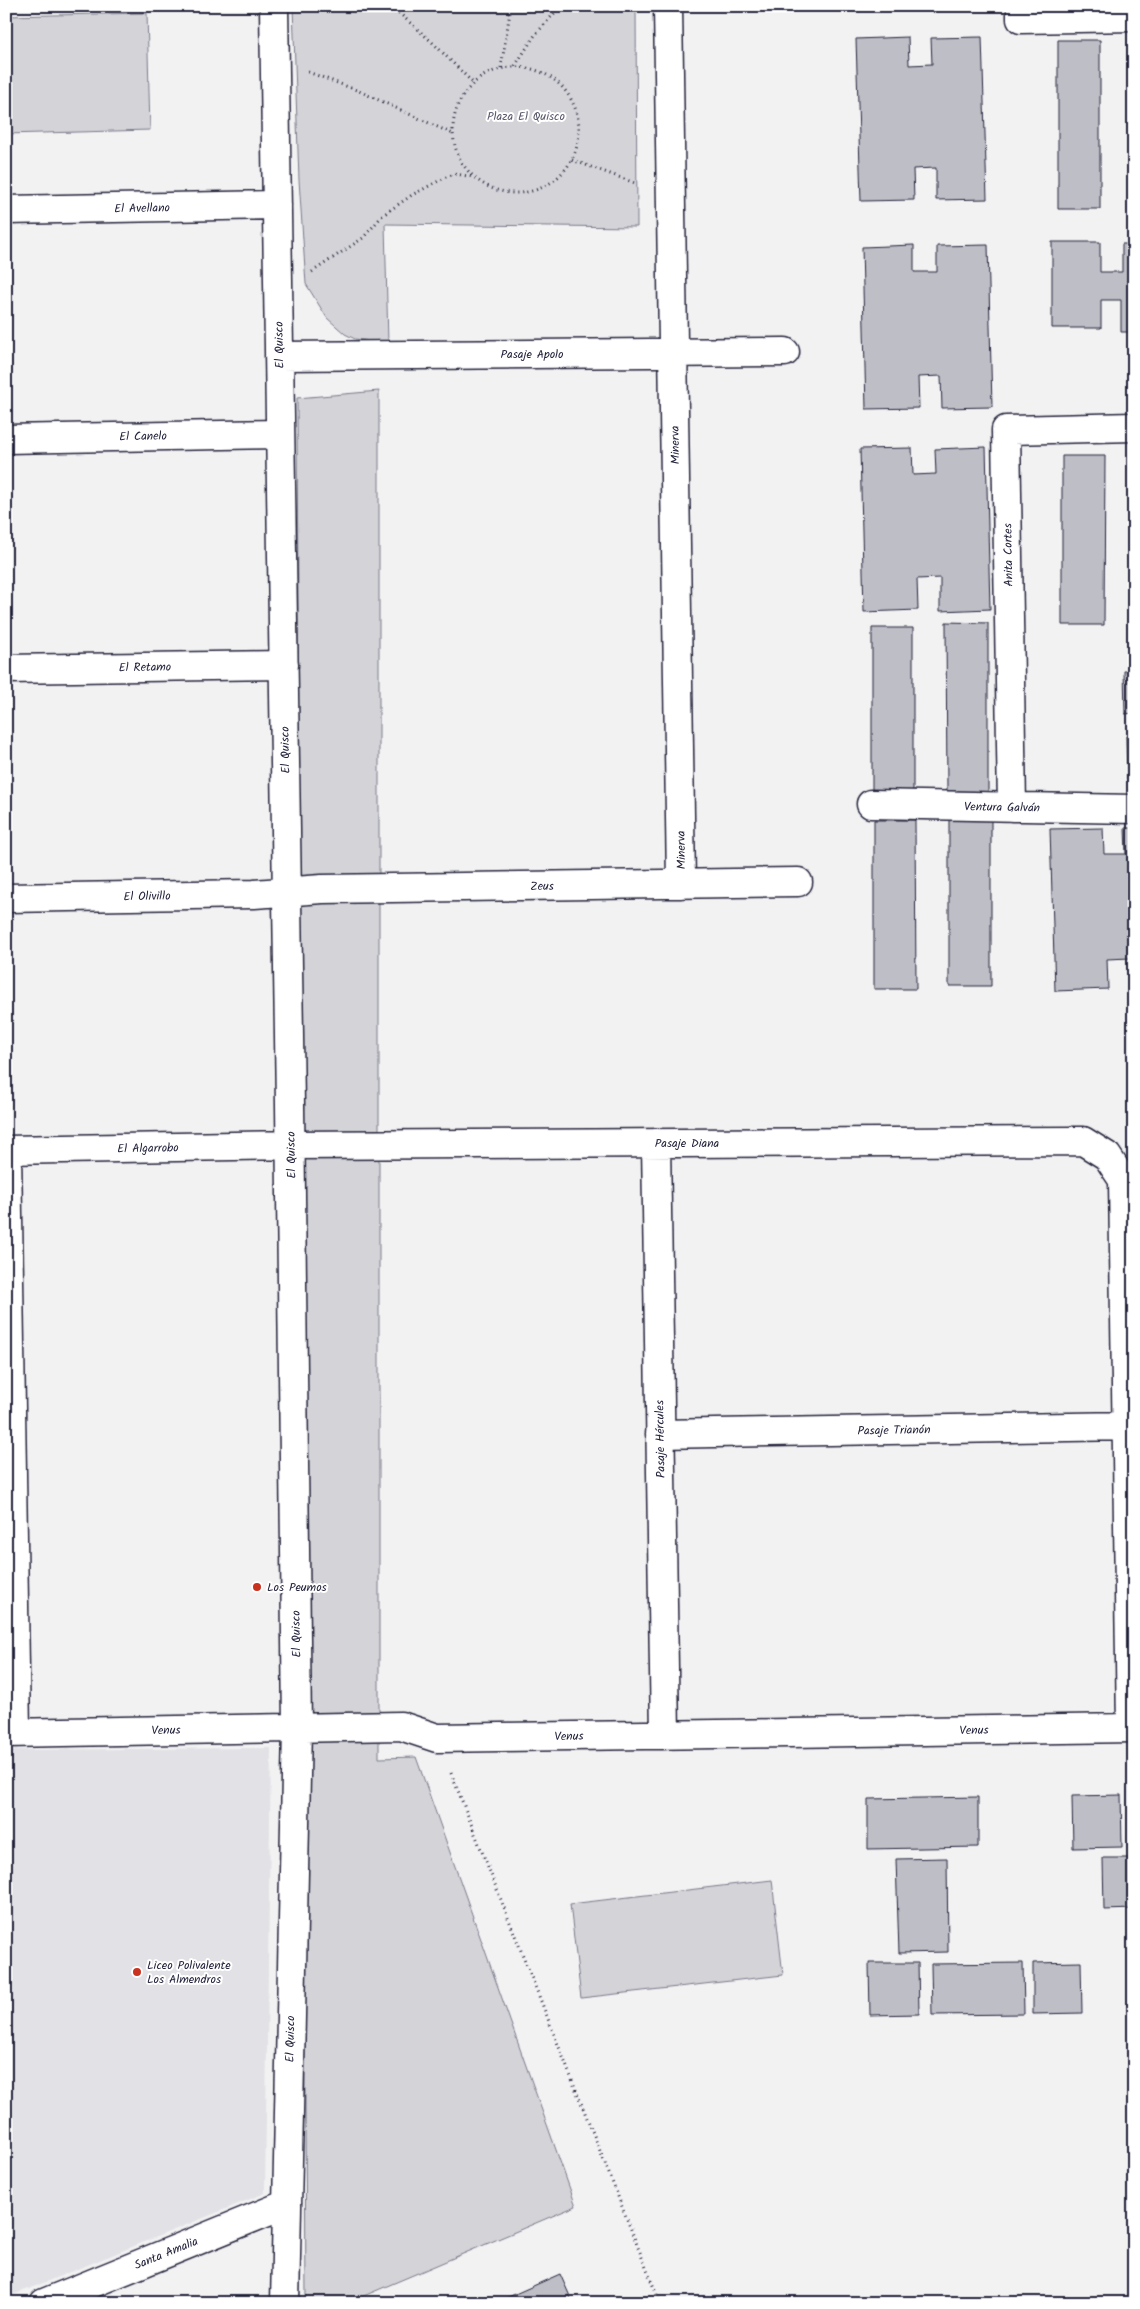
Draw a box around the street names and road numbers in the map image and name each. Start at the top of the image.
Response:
street label: El Avellano [114,199,170,218]
street label: El Quisco [270,321,289,369]
street label: Pasaje Apolo [501,345,564,364]
street label: Minerva [666,425,685,465]
street label: El Canelo [119,427,167,446]
street label: Anita Cortes [998,523,1019,587]
street label: El Retamo [119,658,171,677]
street label: El Quisco [276,726,295,774]
street label: Ventura Galván [964,797,1040,818]
street label: Minerva [672,830,691,870]
street label: Zeus [530,877,554,896]
street label: El Olivillo [123,887,171,906]
street label: El Quisco [282,1131,301,1179]
street label: Pasaje Diana [655,1134,720,1153]
street label: El Algarrobo [117,1138,179,1159]
street label: Pasaje Hércules [650,1400,671,1478]
street label: Pasaje Trianón [857,1420,931,1441]
street label: El Quisco [287,1610,306,1658]
street label: Venus [151,1721,181,1740]
street label: Venus [959,1721,989,1740]
street label: Venus [554,1727,584,1746]
street label: El Quisco [281,2015,300,2063]
street label: Santa Amalia [131,2232,201,2275]

